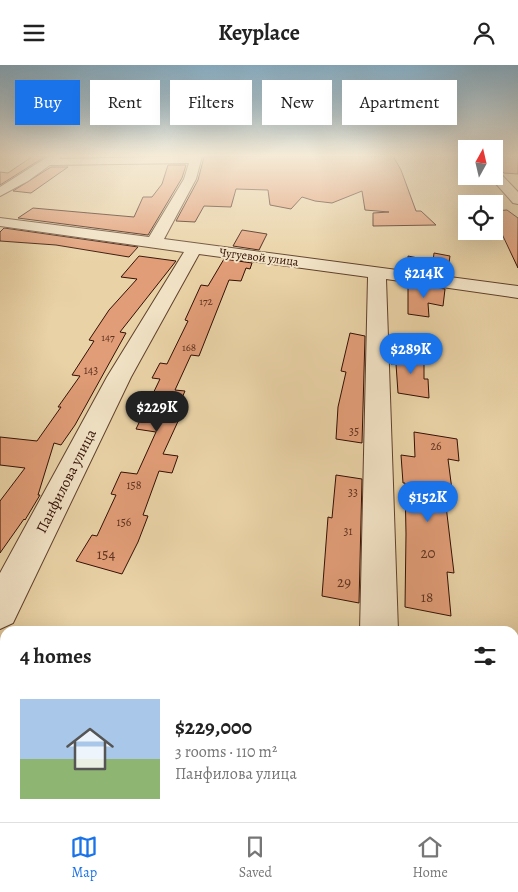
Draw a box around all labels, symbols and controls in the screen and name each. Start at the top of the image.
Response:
text: Keyplace [218,18,300,48]
icon: menu [20,19,48,47]
icon: person [470,19,498,47]
chip: Buy [15,80,80,125]
chip: Rent [90,80,160,125]
chip: Filters [170,80,252,125]
chip: New [262,80,332,125]
chip: Apartment [342,80,457,125]
north arrow [458,140,502,185]
map controls [458,140,503,240]
button: locate [458,195,503,240]
street label: Чугуевой улица [218,244,300,270]
pin: $214K [389,257,459,299]
text: $214K [405,262,443,284]
house number: 172 [199,294,213,309]
house number: 147 [101,330,115,345]
pin: $289K [376,333,446,375]
text: $289K [391,338,431,360]
house number: 168 [182,340,196,355]
house number: 143 [84,362,98,378]
pin: $229K [122,391,192,433]
text: $229K [137,396,177,418]
house number: 35 [349,423,359,439]
street label: Панфилова улица [31,425,101,536]
house number: 26 [430,438,442,454]
house number: 158 [126,477,142,493]
pin: $152K [393,481,463,523]
house number: 33 [348,484,358,500]
text: $152K [409,486,447,508]
house number: 156 [117,514,132,530]
house number: 31 [343,523,353,539]
house number: 20 [420,543,436,563]
house number: 154 [97,544,115,564]
house number: 29 [337,572,351,592]
house number: 18 [421,587,433,607]
text: 4 homes [20,642,92,670]
icon: filters [471,642,499,670]
text: $229,000 [175,713,252,741]
icon: home [60,719,120,779]
text: 3 rooms · 110 m² [175,741,277,763]
text: Панфилова улица [175,763,297,785]
tab: Map [70,833,98,882]
tab: Saved [239,833,272,882]
tab: Home [413,833,448,882]

